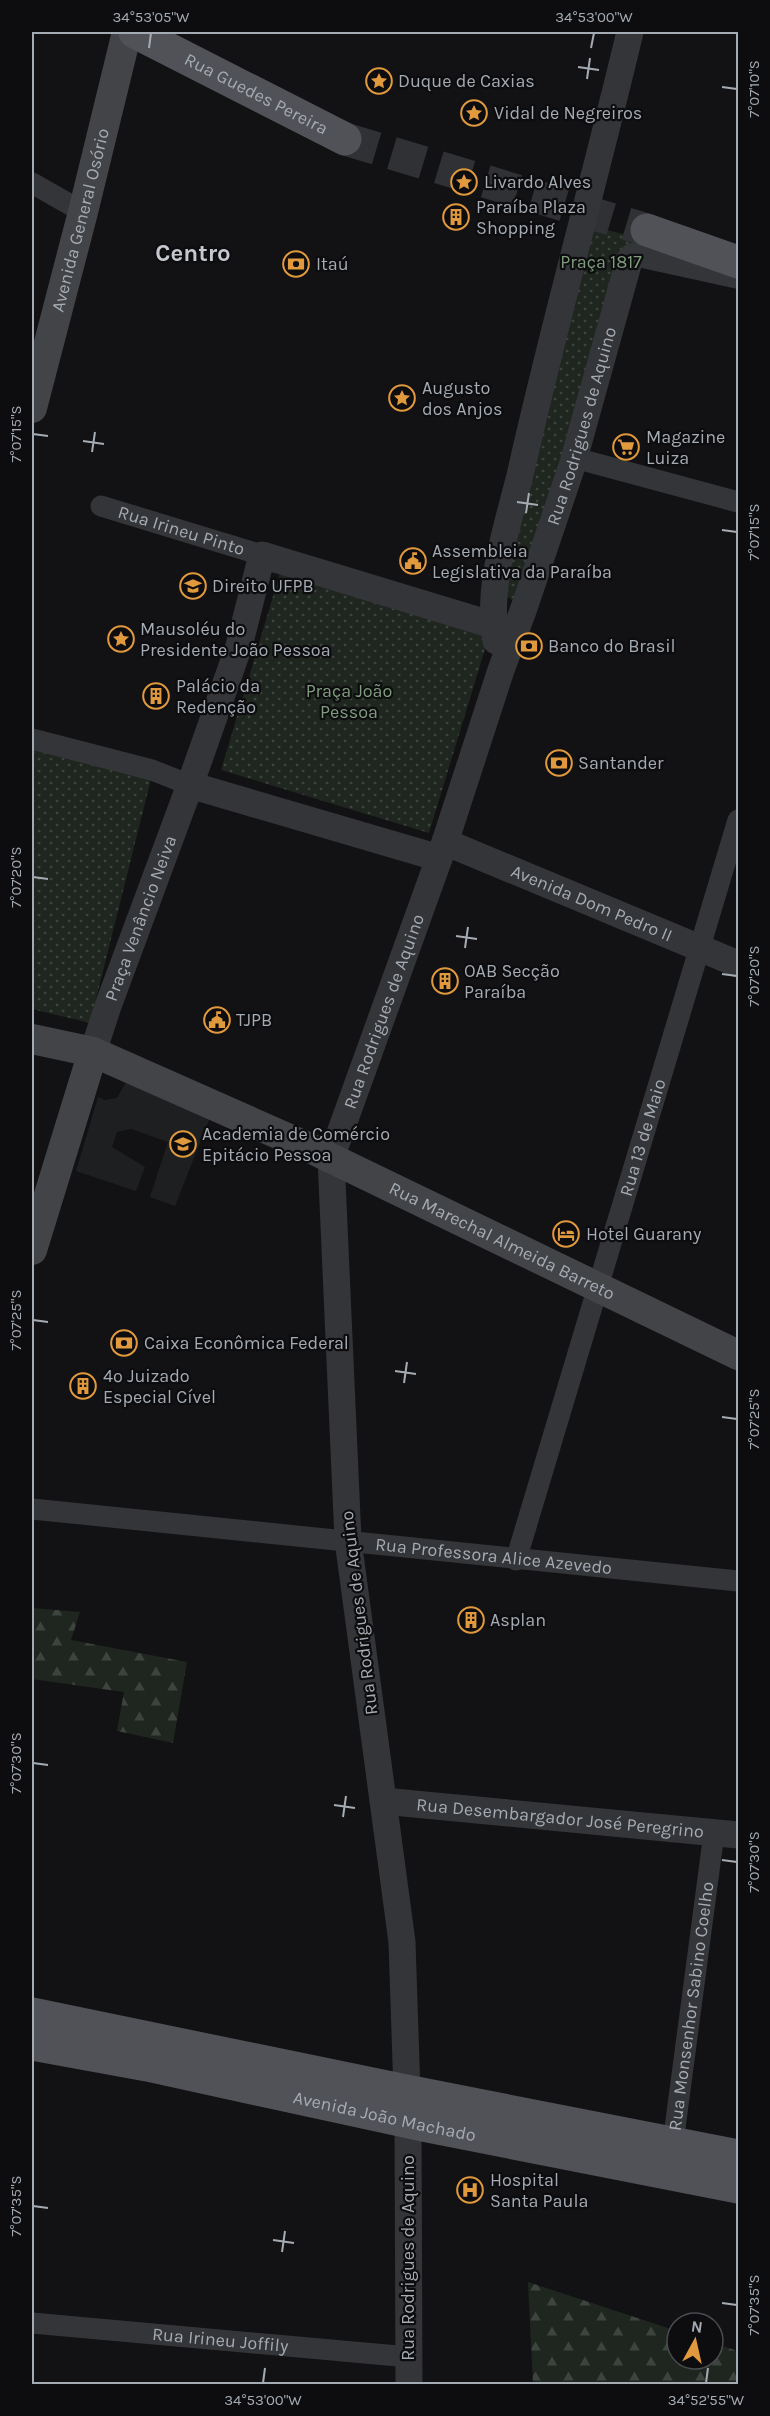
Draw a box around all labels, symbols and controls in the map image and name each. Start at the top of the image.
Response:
text: 34°53'05"W [112,8,190,26]
text: 34°53'00"W [555,8,633,26]
street label: Rua Guedes Pereira [181,48,332,139]
text: 7°07'10"S [745,60,763,118]
place icon: Duque de Caxias [364,66,394,96]
place label: Duque de Caxias [398,70,535,92]
place icon: Vidal de Negreiros [459,98,489,128]
place label: Vidal de Negreiros [494,102,642,124]
street label: Avenida General Osório [46,126,114,314]
place icon: Livardo Alves [449,167,479,197]
place label: Livardo Alves [484,171,591,193]
place label: Paraíba Plaza Shopping [476,196,586,239]
building icon: Paraíba Plaza Shopping [441,202,471,232]
district label: Centro [155,239,231,267]
bank icon: Itaú [281,249,311,279]
park label: Praça 1817 [560,251,642,273]
place label: Itaú [316,253,349,275]
street label: Rua Rodrigues de Aquino [542,324,621,528]
place label: Augusto dos Anjos [422,377,502,420]
place icon: Augusto dos Anjos [387,383,417,413]
text: 7°07'15"S [7,405,25,463]
place label: Magazine Luiza [646,426,725,469]
supermarket icon: Magazine Luiza [611,432,641,462]
street label: Rua Irineu Pinto [115,501,247,560]
text: 7°07'15"S [745,503,763,561]
place label: Assembleia Legislativa da Paraíba [432,540,612,583]
public building icon: Assembleia Legislativa da Paraíba [398,546,428,576]
school or university icon: Direito UFPB [178,571,208,601]
place label: Direito UFPB [212,575,314,597]
place label: Mausoléu do Presidente João Pessoa [140,618,331,661]
place icon: Mausoléu do Presidente João Pessoa [106,624,136,654]
bank icon: Banco do Brasil [514,631,544,661]
place label: Banco do Brasil [548,635,676,657]
place label: Palácio da Redenção [176,675,260,718]
park label: Praça João Pessoa [306,680,392,723]
building icon: Palácio da Redenção [141,681,171,711]
bank icon: Santander [544,748,574,778]
place label: Santander [578,752,664,774]
street label: Praça Venâncio Neiva [100,832,181,1004]
text: 7°07'20"S [7,846,25,908]
street label: Avenida Dom Pedro II [508,860,676,946]
street label: Rua Rodrigues de Aquino [339,911,429,1112]
text: 7°07'20"S [745,945,763,1007]
place label: OAB Secção Paraíba [464,960,560,1003]
building icon: OAB Secção Paraíba [430,966,460,996]
public building icon: TJPB [202,1005,232,1035]
place label: TJPB [236,1009,272,1031]
street label: Rua 13 de Maio [615,1076,671,1199]
place label: Academia de Comércio Epitácio Pessoa [202,1123,390,1166]
school or university icon: Academia de Comércio Epitácio Pessoa [168,1129,198,1159]
street label: Rua Marechal Almeida Barreto [386,1177,619,1305]
hotel icon: Hotel Guarany [551,1219,581,1249]
place label: Hotel Guarany [586,1223,702,1245]
text: 7°07'25"S [7,1290,25,1350]
bank icon: Caixa Econômica Federal [109,1328,139,1358]
place label: Caixa Econômica Federal [144,1332,349,1354]
place label: 4º Juizado Especial Cível [103,1365,216,1408]
building icon: 4º Juizado Especial Cível [68,1371,98,1401]
text: 7°07'25"S [745,1389,763,1449]
street label: Rua Rodrigues de Aquino [336,1510,382,1716]
street label: Rua Professora Alice Azevedo [374,1533,613,1579]
building icon: Asplan [456,1605,486,1635]
place label: Asplan [490,1609,546,1631]
text: 7°07'30"S [7,1732,25,1794]
street label: Rua Desembargador José Peregrino [415,1793,705,1843]
text: 7°07'30"S [745,1831,763,1893]
street label: Rua Monsenhor Sabino Coelho [664,1880,718,2132]
street label: Avenida João Machado [291,2086,478,2146]
street label: Rua Rodrigues de Aquino [397,2155,419,2361]
place label: Hospital Santa Paula [490,2169,588,2212]
text: 7°07'35"S [7,2175,25,2237]
hospital icon: Hospital Santa Paula [455,2175,485,2205]
text: 7°07'35"S [745,2274,763,2336]
north arrow [665,2311,725,2371]
text: N [690,2316,704,2337]
street label: Rua Irineu Joffily [151,2323,290,2357]
text: 34°53'00"W [224,2391,302,2409]
text: 34°52'55"W [668,2391,745,2409]

